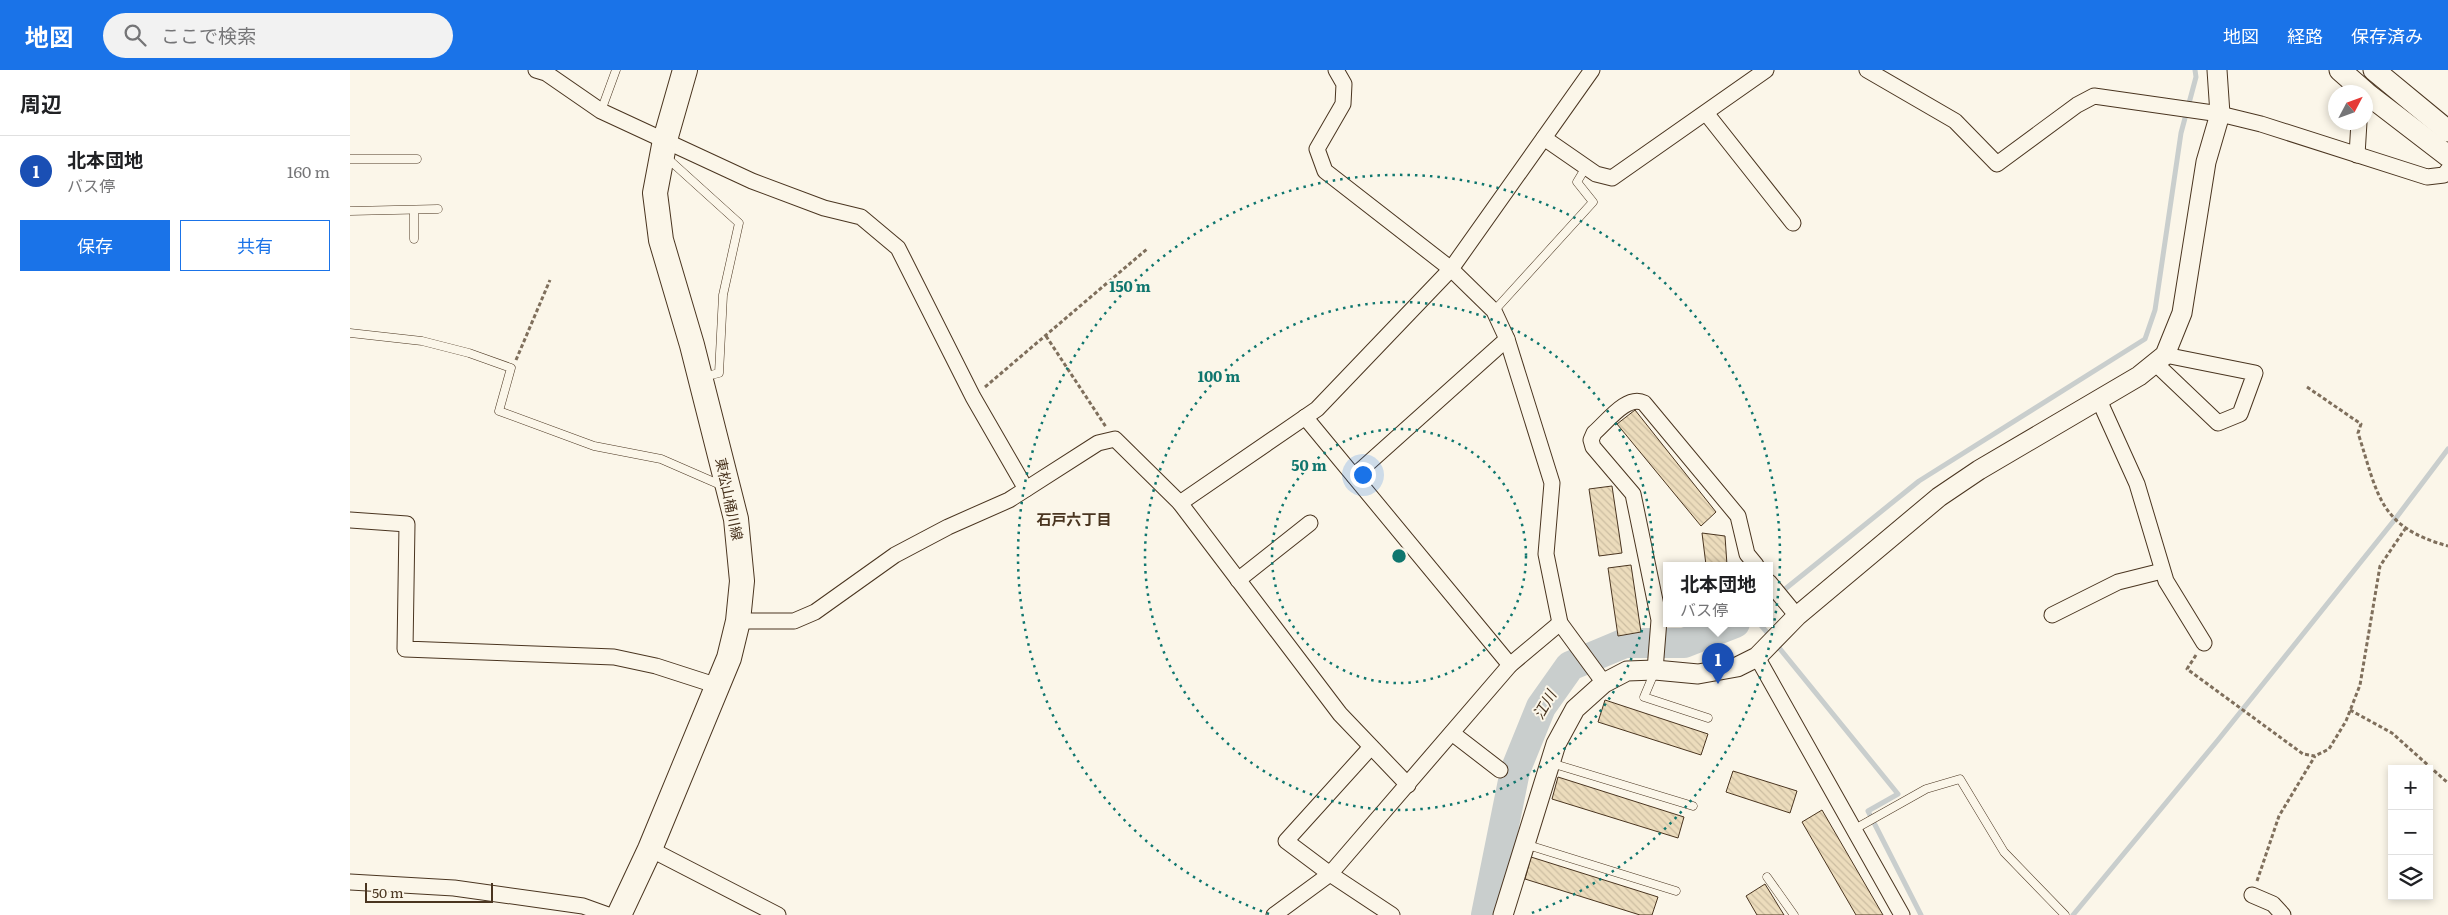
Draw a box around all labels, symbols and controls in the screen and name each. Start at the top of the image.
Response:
search box [103,13,453,58]
text: 地図 [25,18,73,53]
icon: search [121,21,149,49]
text: ここで検索 [161,21,256,49]
text: 地図 [2223,22,2259,49]
text: 経路 [2287,22,2323,49]
text: 保存済み [2351,22,2423,49]
north arrow [2328,85,2373,130]
text: 周辺 [20,87,62,118]
text: 北本団地 [67,145,143,173]
text: 1 [33,159,39,183]
text: 160 m [287,159,330,183]
text: バス停 [67,173,115,197]
button: 保存 [20,220,170,271]
button: 共有 [180,220,330,271]
text: 150 m [1109,274,1151,297]
text: 100 m [1198,364,1240,387]
text: 50 m [1291,453,1327,476]
street label: 東松山桶川線 [711,456,748,542]
your location [1350,462,1376,488]
district label: 石戸六丁目 [1036,507,1112,530]
centre of rings [1390,547,1408,565]
popup [1663,562,1773,627]
text: 北本団地 [1680,569,1756,597]
text: バス停 [1680,597,1728,621]
pin: 1 [1702,643,1734,684]
water label: 江川 [1526,684,1562,723]
map controls [2388,765,2433,900]
button: + [2388,765,2433,810]
button: − [2388,810,2433,855]
button: layers [2388,855,2433,900]
scale bar [365,880,492,903]
text: 50 m [372,882,404,902]

